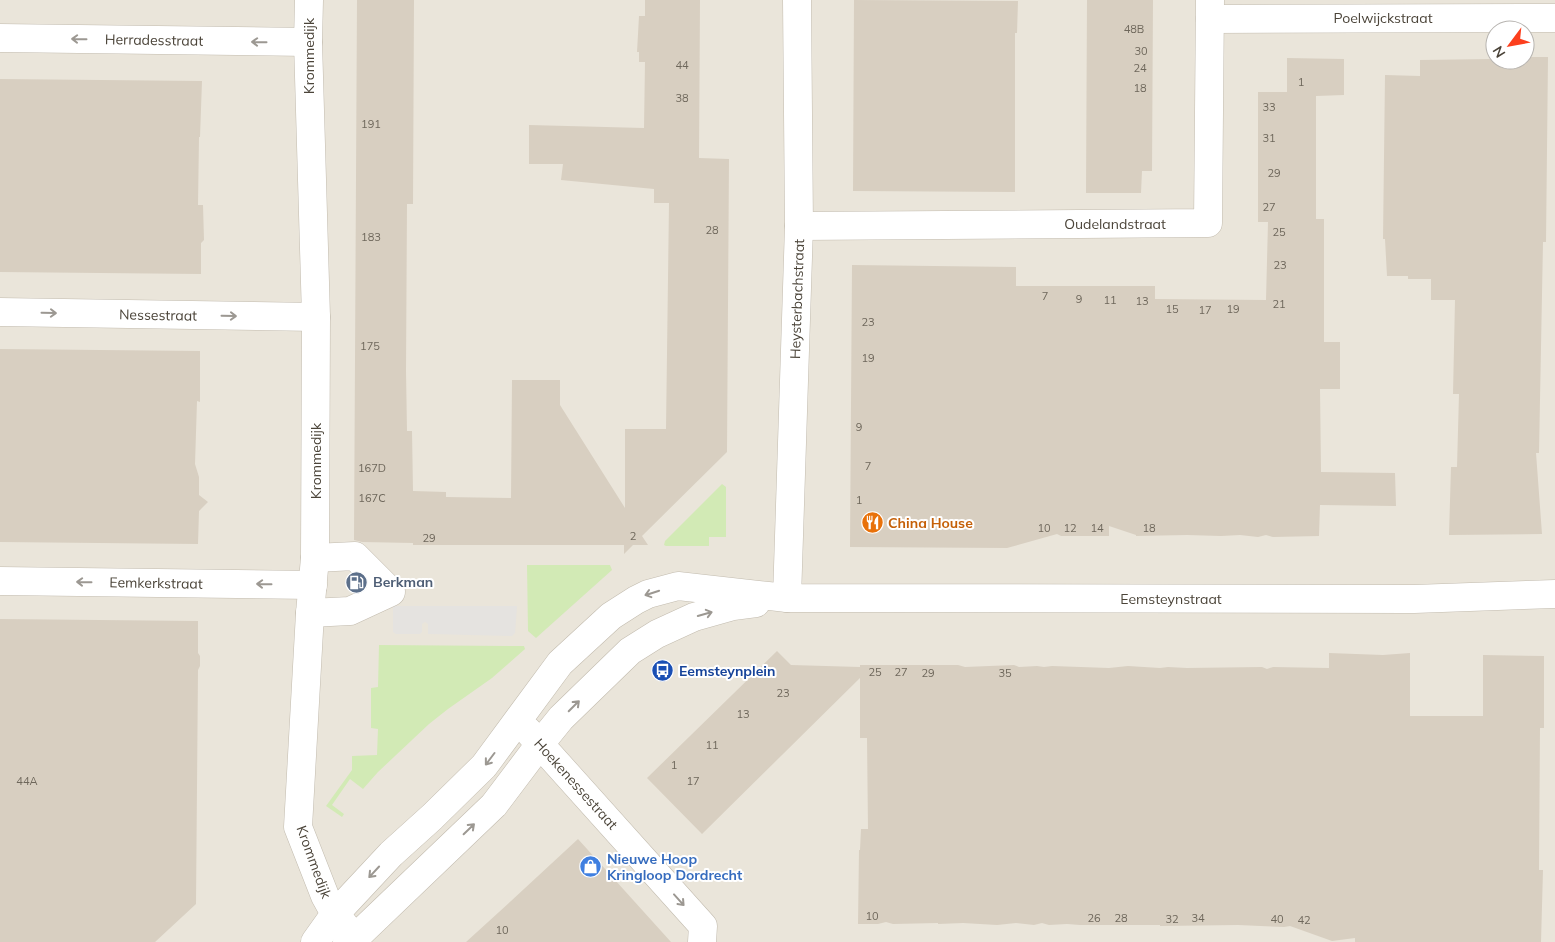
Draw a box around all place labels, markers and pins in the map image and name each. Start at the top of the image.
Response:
restaurant icon: China House [860,511,884,535]
place label: China House [888,514,973,532]
fuel station icon: Berkman [345,570,369,594]
place label: Berkman [373,573,433,591]
bus stop icon: Eemsteynplein [651,659,675,683]
place label: Eemsteynplein [679,662,775,680]
place label: Nieuwe Hoop Kringloop Dordrecht [607,850,743,884]
shop icon: Nieuwe Hoop Kringloop Dordrecht [579,855,603,879]

